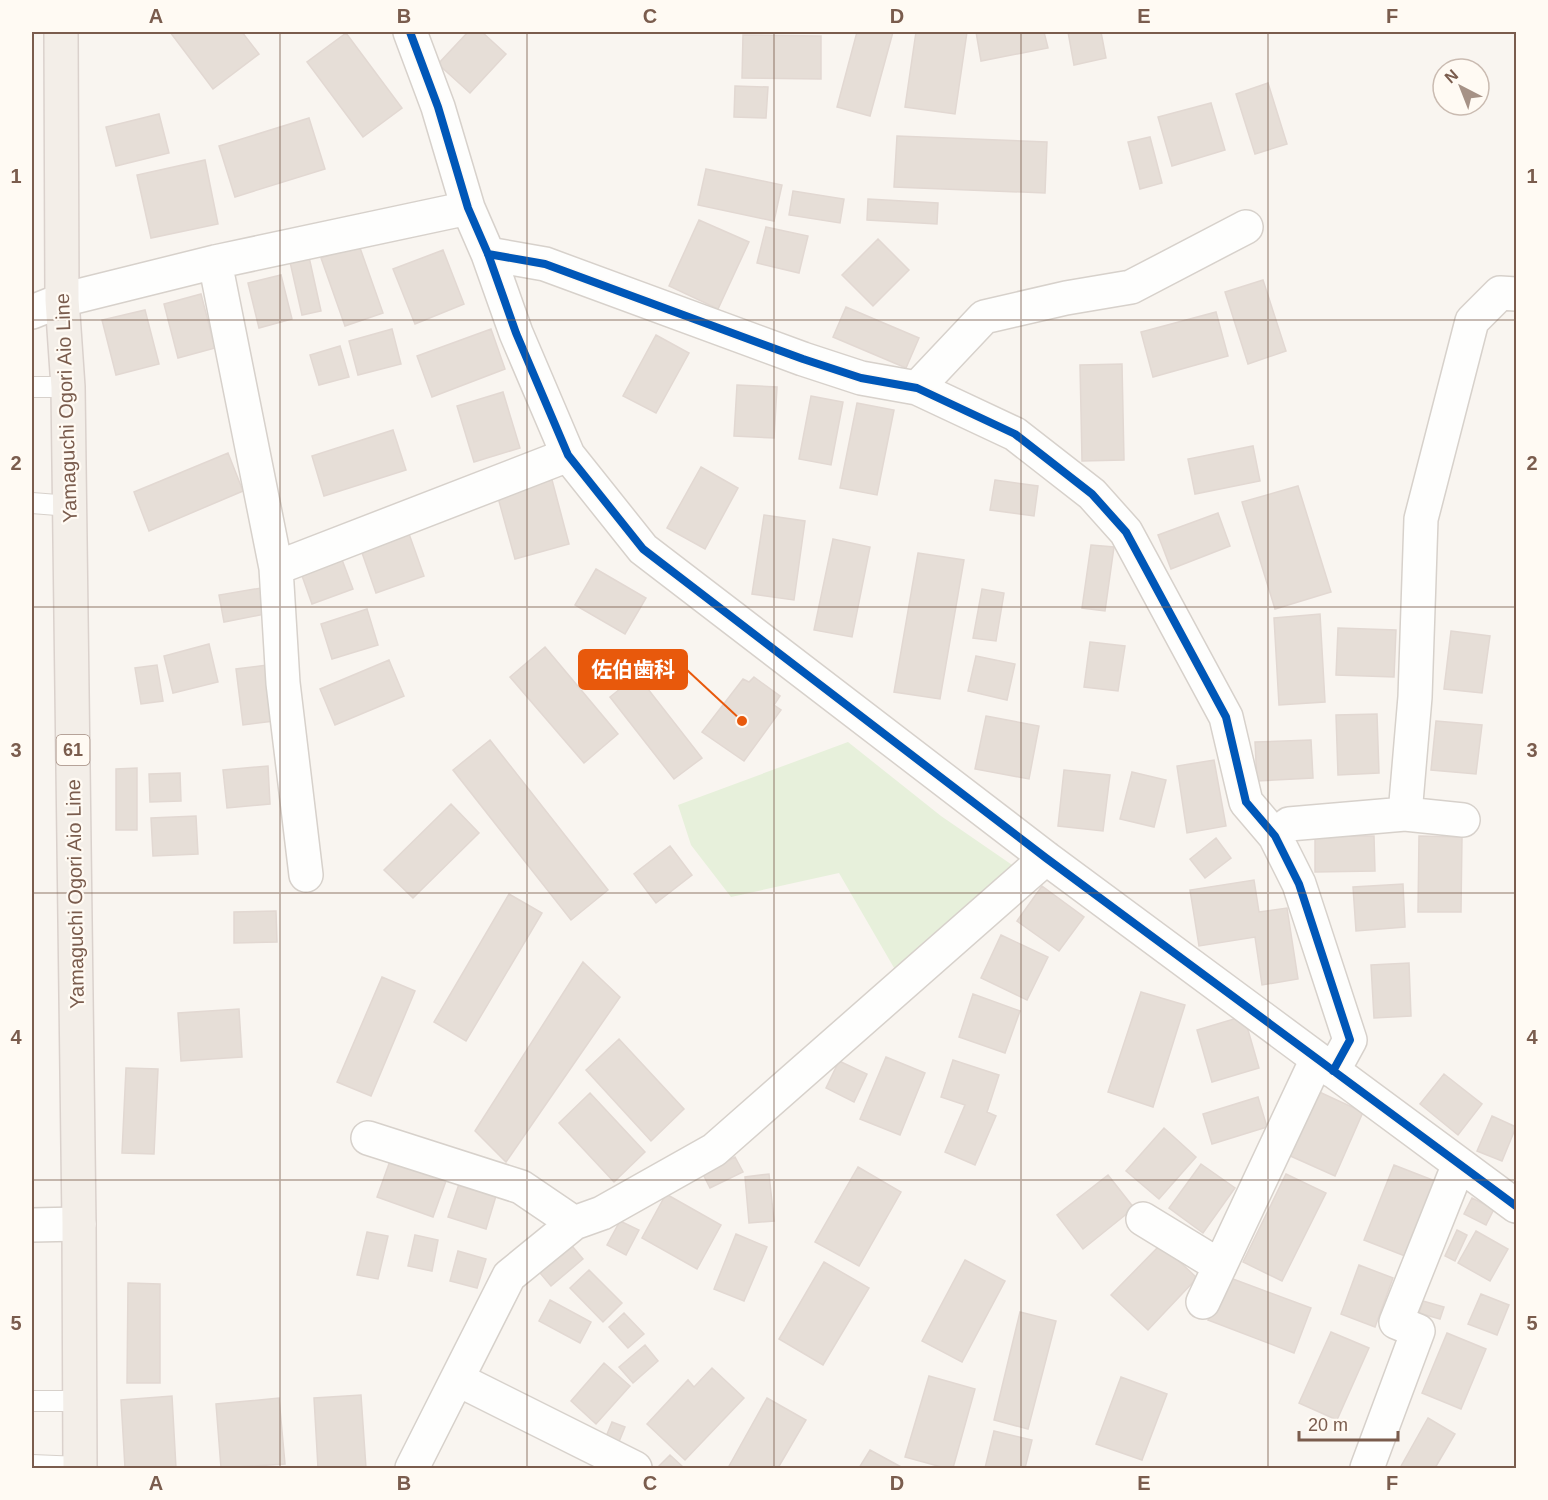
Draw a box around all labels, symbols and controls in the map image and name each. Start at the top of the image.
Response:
text: A [149,5,163,27]
text: B [397,5,411,27]
text: C [643,5,657,27]
text: D [890,5,904,27]
text: E [1137,5,1151,27]
text: F [1386,5,1398,27]
north arrow [1431,57,1491,117]
text: N [1441,66,1461,86]
text: 1 [10,165,22,187]
text: 1 [1526,165,1538,187]
street label: Yamaguchi Ogori Aio Line [51,293,81,523]
text: 2 [10,452,22,474]
text: 2 [1526,452,1538,474]
callout: 佐伯歯科 [579,650,687,689]
text: 佐伯歯科 [591,658,675,681]
road number: 61 [56,735,90,765]
text: 3 [10,739,22,761]
text: 3 [1526,739,1538,761]
street label: Yamaguchi Ogori Aio Line [62,779,88,1009]
text: 4 [10,1026,22,1048]
text: 4 [1526,1026,1538,1048]
text: 5 [10,1312,22,1334]
text: 5 [1526,1312,1538,1334]
scale bar [1299,1404,1398,1442]
text: 20 m [1308,1415,1348,1435]
text: A [149,1472,163,1494]
text: B [397,1472,411,1494]
text: C [643,1472,657,1494]
text: D [890,1472,904,1494]
text: E [1137,1472,1151,1494]
text: F [1386,1472,1398,1494]

